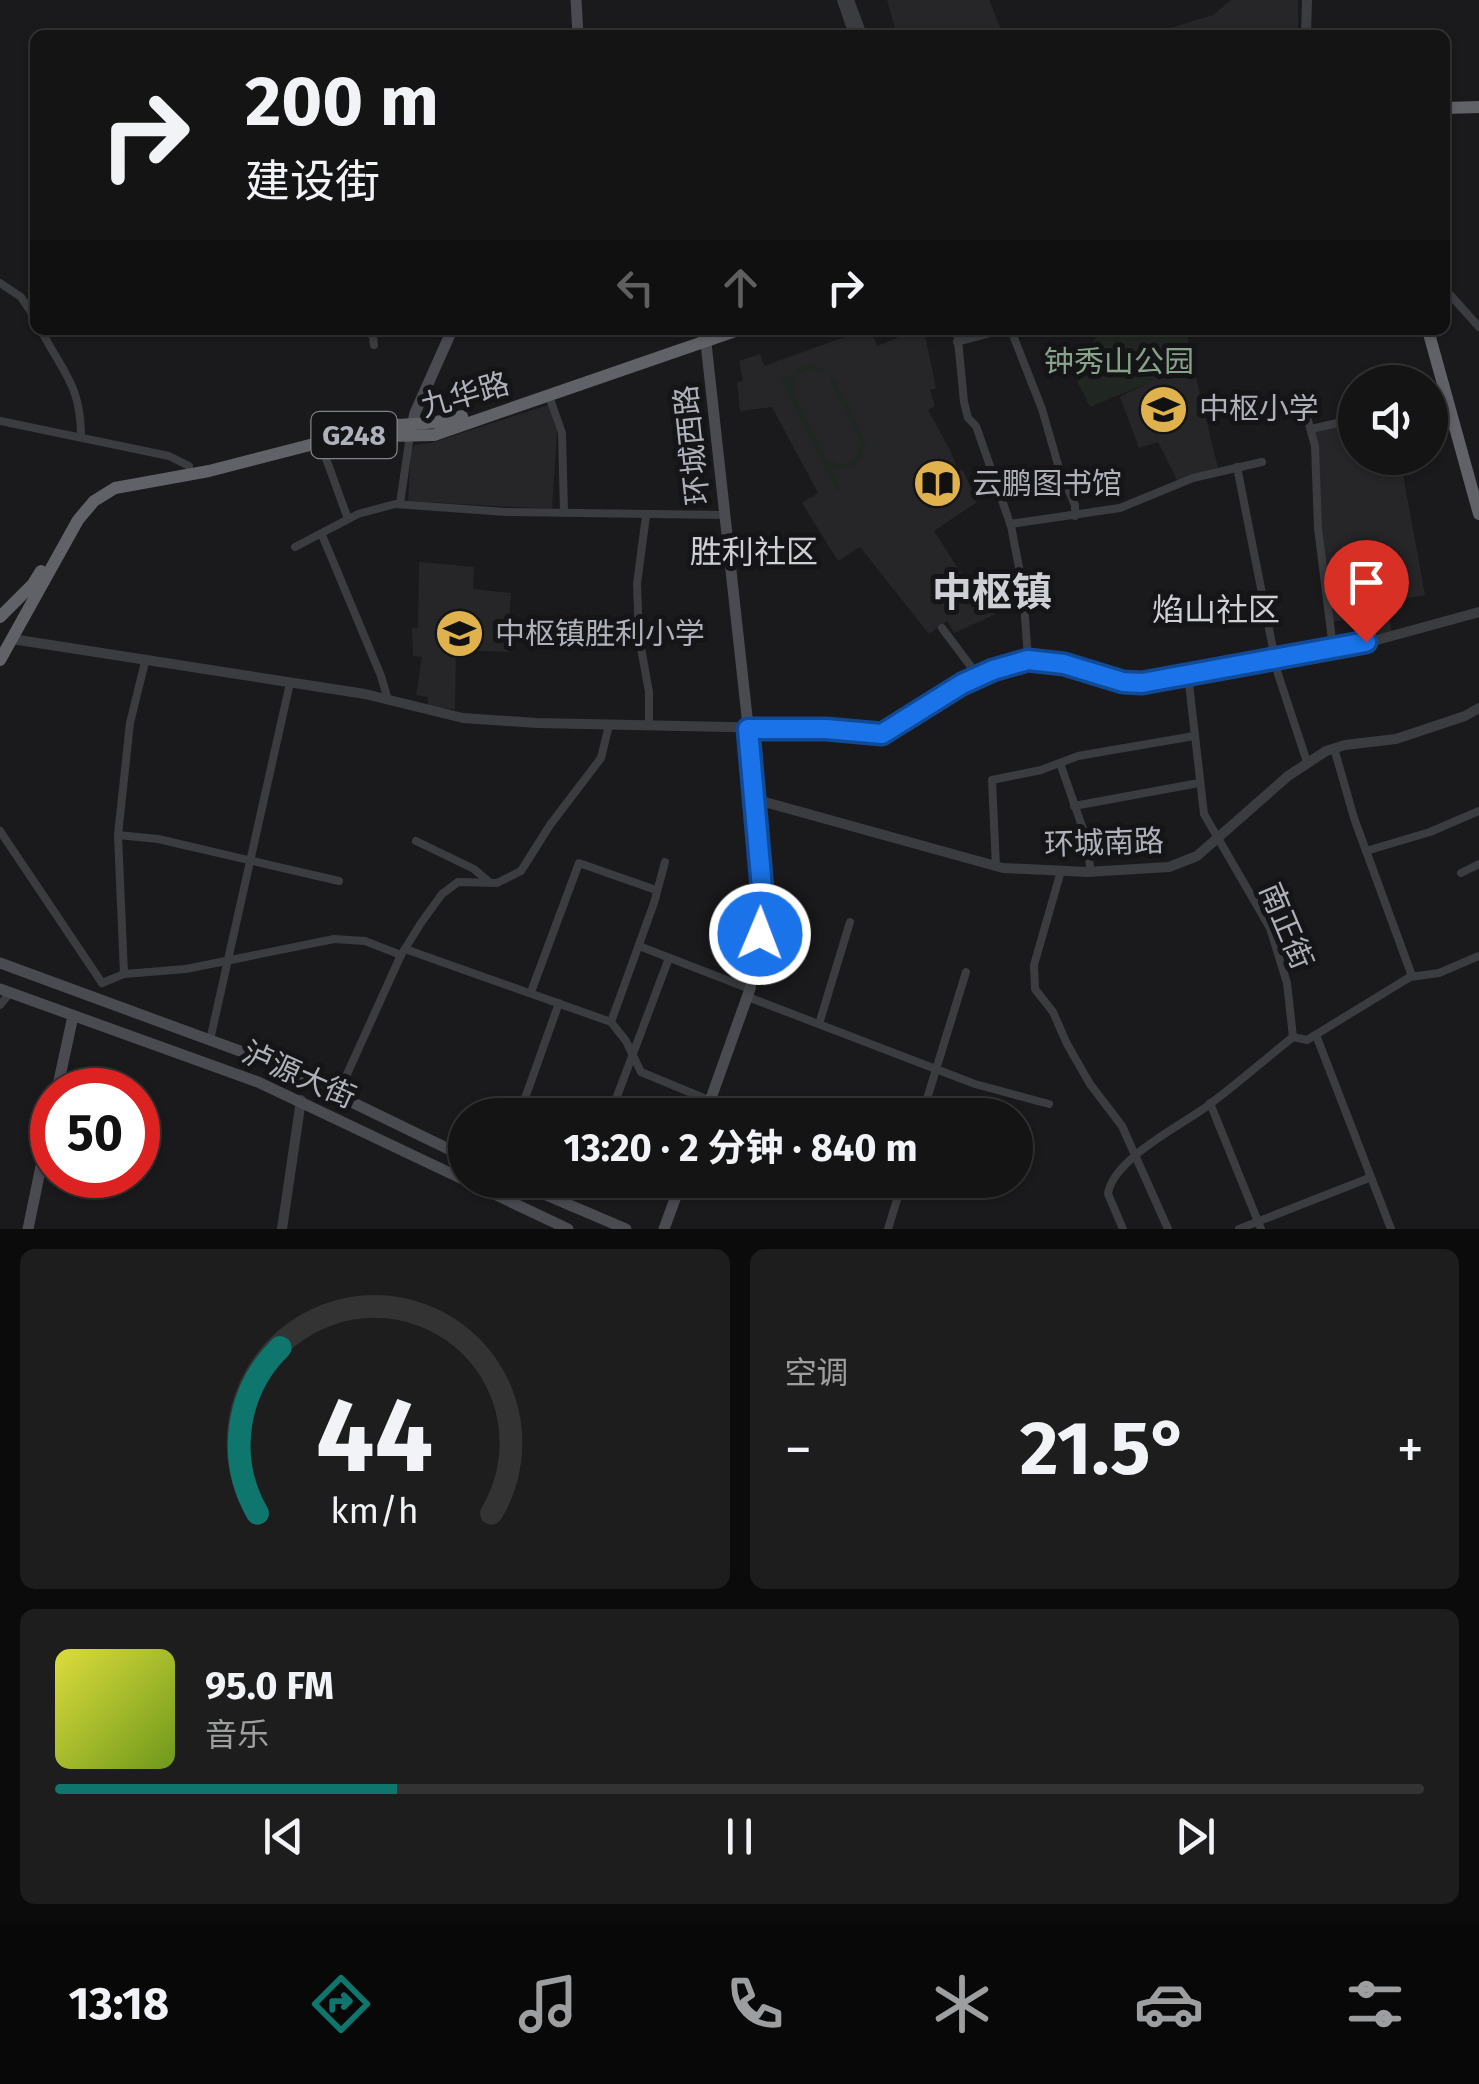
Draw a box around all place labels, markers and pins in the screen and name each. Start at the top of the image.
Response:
school or university icon: 中枢小学 [1138,383,1190,435]
place label: 中枢小学 [1199,391,1319,427]
library icon: 云鹏图书馆 [911,458,963,510]
place label: 云鹏图书馆 [972,466,1122,502]
pin [1324,540,1409,643]
school or university icon: 中枢镇胜利小学 [434,608,486,660]
place label: 中枢镇胜利小学 [495,616,705,652]

